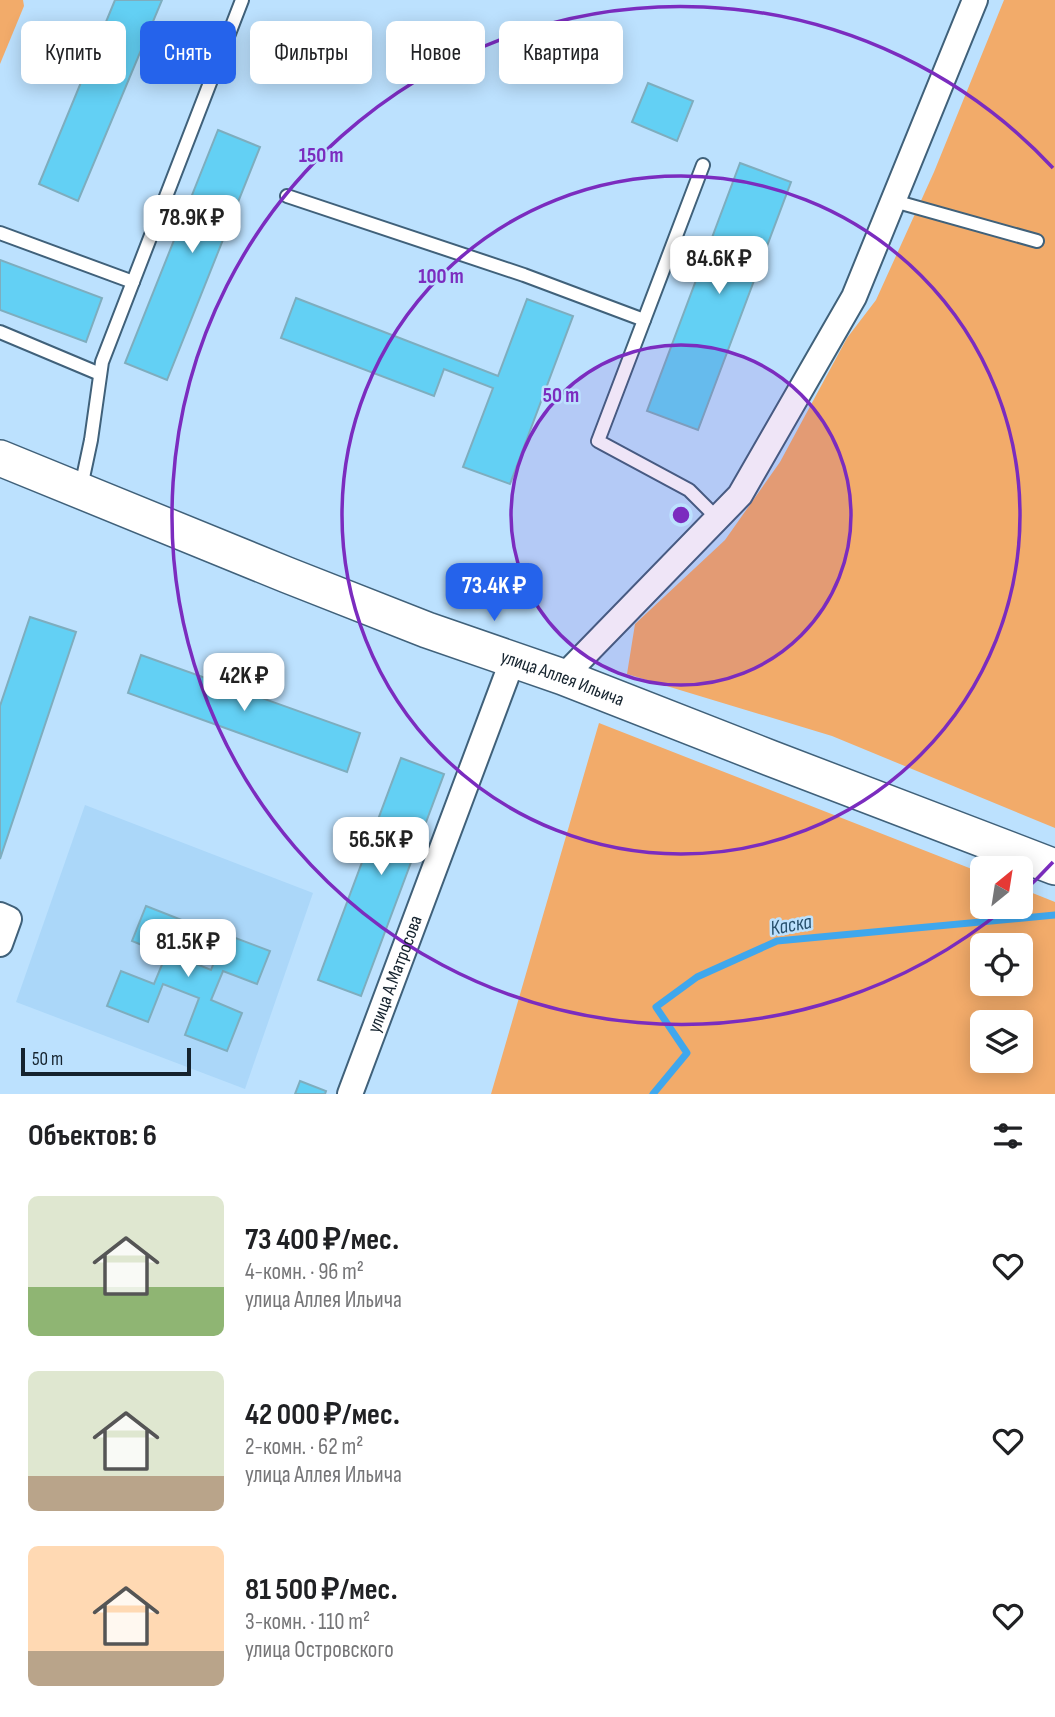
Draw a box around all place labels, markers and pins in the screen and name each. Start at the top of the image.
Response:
pin: 78.9K ₽ [127,196,257,255]
pin: 84.6K ₽ [654,236,784,296]
centre of rings [669,503,693,527]
pin: 73.4K ₽ [429,564,559,623]
pin: 42K ₽ [195,654,293,713]
pin: 56.5K ₽ [316,818,446,877]
pin: 81.5K ₽ [123,920,253,979]

